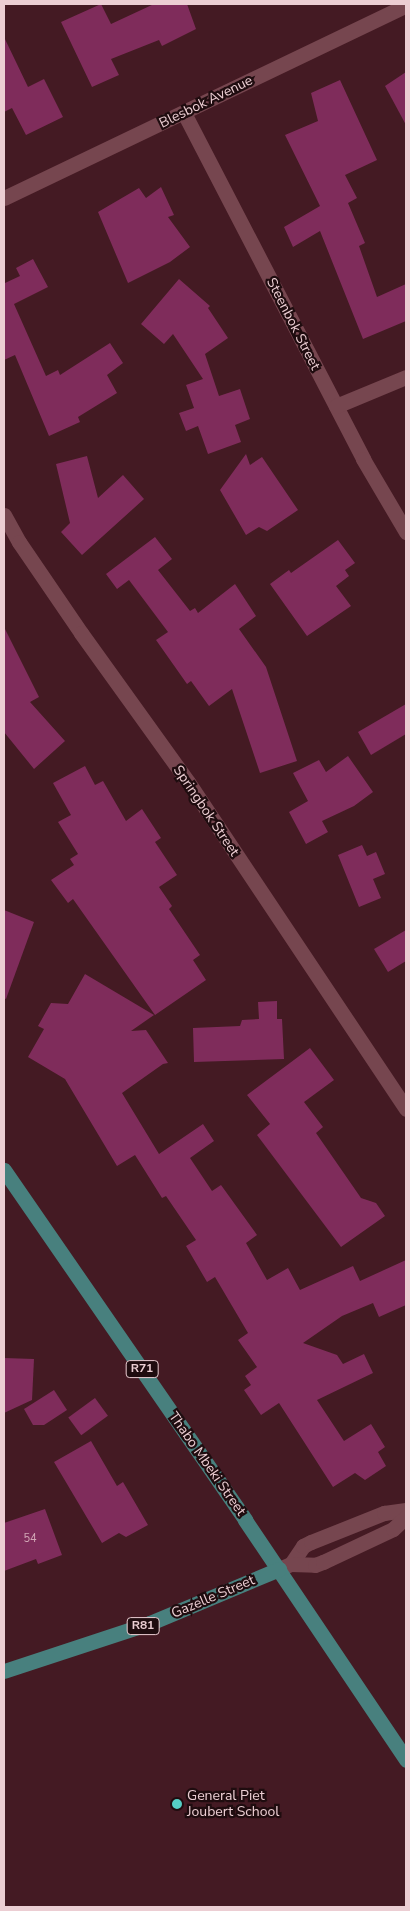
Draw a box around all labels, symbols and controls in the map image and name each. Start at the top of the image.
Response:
street label: Blesbok Avenue [157,72,255,132]
street label: Steenbok Street [263,275,323,373]
street label: Springbok Street [169,762,243,860]
road number: R71 [124,1360,160,1378]
street label: Thabo Mbeki Street [165,1409,249,1519]
house number: 54 [23,1532,37,1546]
street label: Gazelle Street [169,1572,257,1622]
road number: R81 [126,1616,160,1635]
place label: General Piet Joubert School [187,1788,279,1820]
marker: General Piet Joubert School [171,1798,183,1810]

